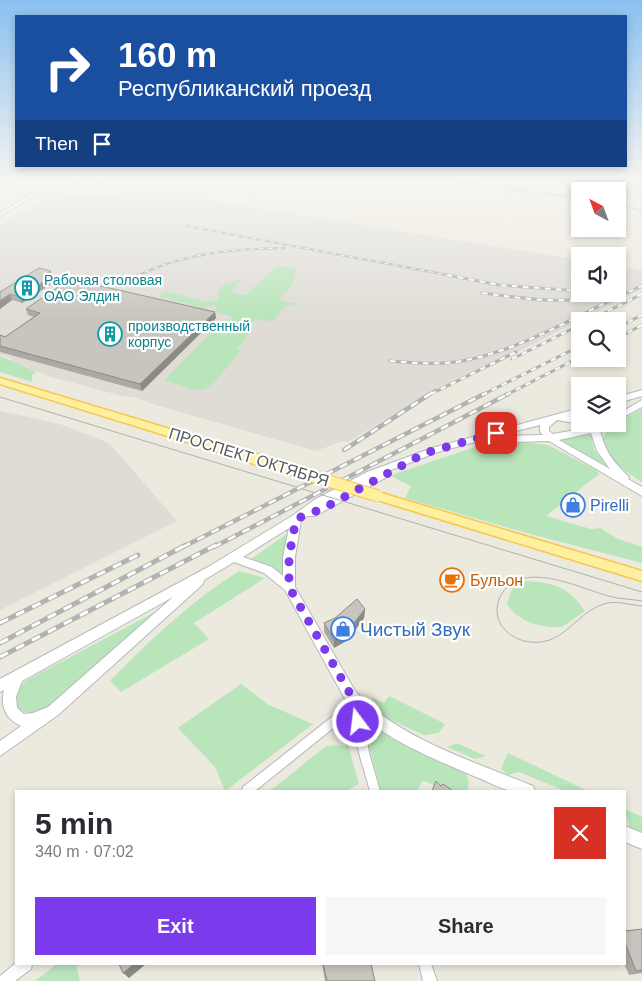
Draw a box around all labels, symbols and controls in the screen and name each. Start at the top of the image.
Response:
icon: right [35,35,100,100]
text: 160 m [118,35,217,74]
text: Республиканский проезд [118,76,371,101]
icon: arrive [88,130,116,158]
text: Then [35,133,78,154]
north arrow [571,182,626,238]
map controls [571,182,626,432]
button: sound [571,247,626,302]
place label: Рабочая столовая ОАО Элдин [44,272,162,304]
building icon: Рабочая столовая ОАО Элдин [14,275,40,301]
button: search [571,312,626,367]
place label: производственный корпус [128,318,250,350]
building icon: производственный корпус [97,321,123,347]
button: layers [571,377,626,432]
pin [475,412,517,454]
icon: arrive [482,419,510,447]
street label: ПРОСПЕКТ ОКТЯБРЯ [167,425,331,489]
shop icon: Pirelli [560,492,586,518]
place label: Pirelli [590,497,629,514]
cafe icon: Бульон [439,567,465,593]
place label: Бульон [470,572,523,589]
shop icon: Чистый Звук [330,616,356,642]
place label: Чистый Звук [360,619,471,640]
position arrow [331,695,383,747]
text: 5 min [35,807,113,840]
button: close [554,807,606,859]
text: 340 m · 07:02 [35,843,134,860]
button: Exit [35,897,316,955]
button: Share [326,897,606,955]

